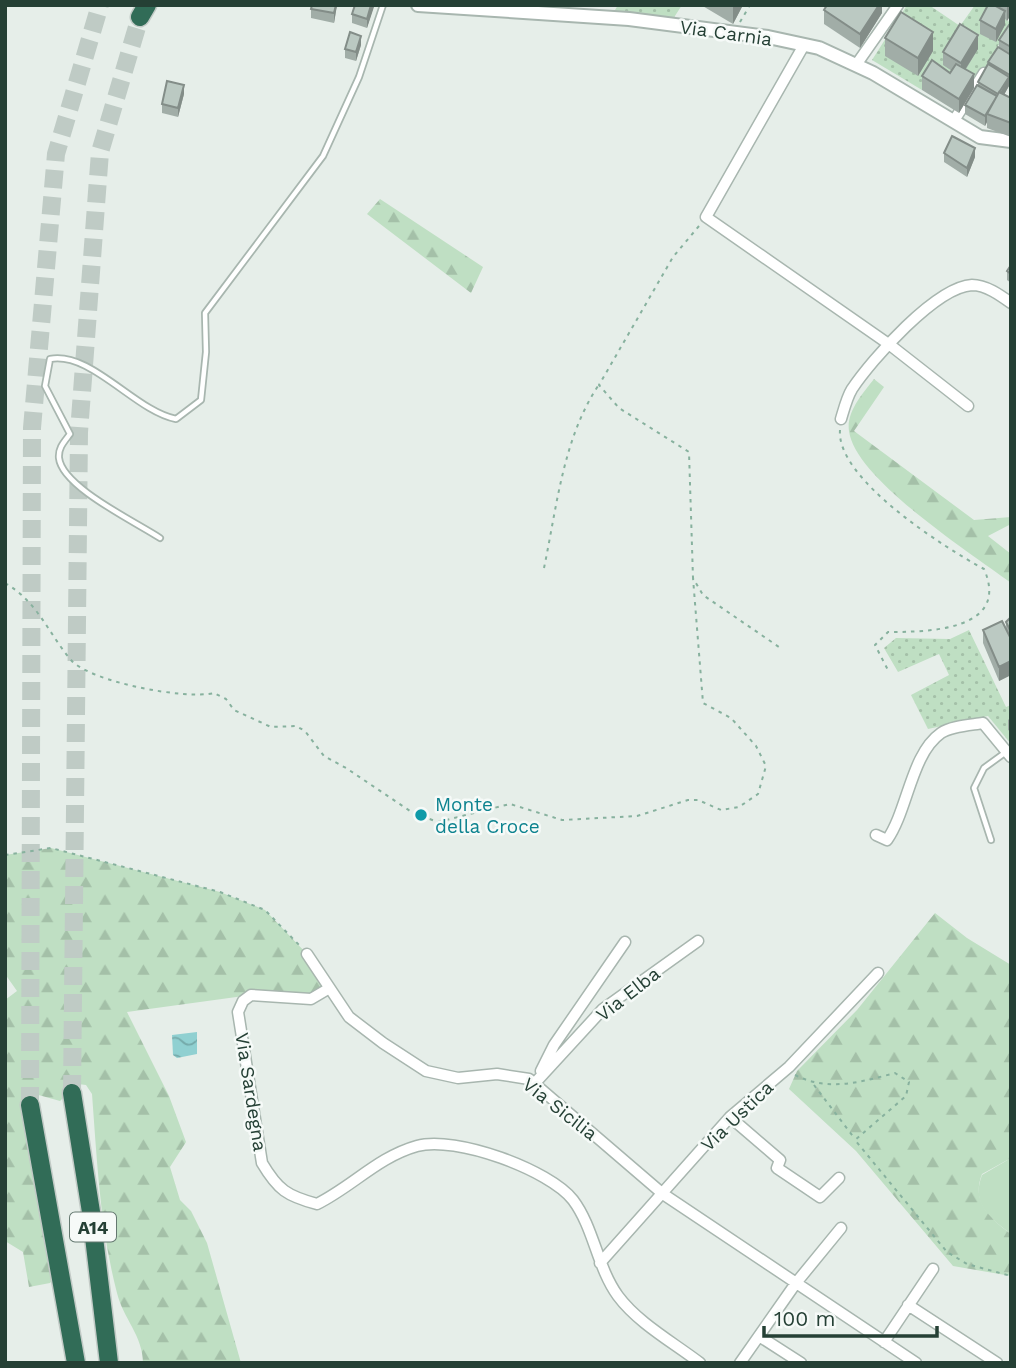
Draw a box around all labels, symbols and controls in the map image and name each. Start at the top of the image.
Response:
street label: Via Carnia [678,15,774,51]
place label: Monte della Croce [435,793,540,838]
marker: Monte della Croce [413,807,429,823]
street label: Via Elba [591,962,665,1026]
street label: Via Sardegna [230,1031,272,1153]
street label: Via Sicilia [518,1073,602,1145]
street label: Via Ustica [696,1076,778,1156]
road number: A14 [70,1212,116,1242]
scale bar [764,1294,937,1338]
text: 100 m [774,1306,836,1331]

